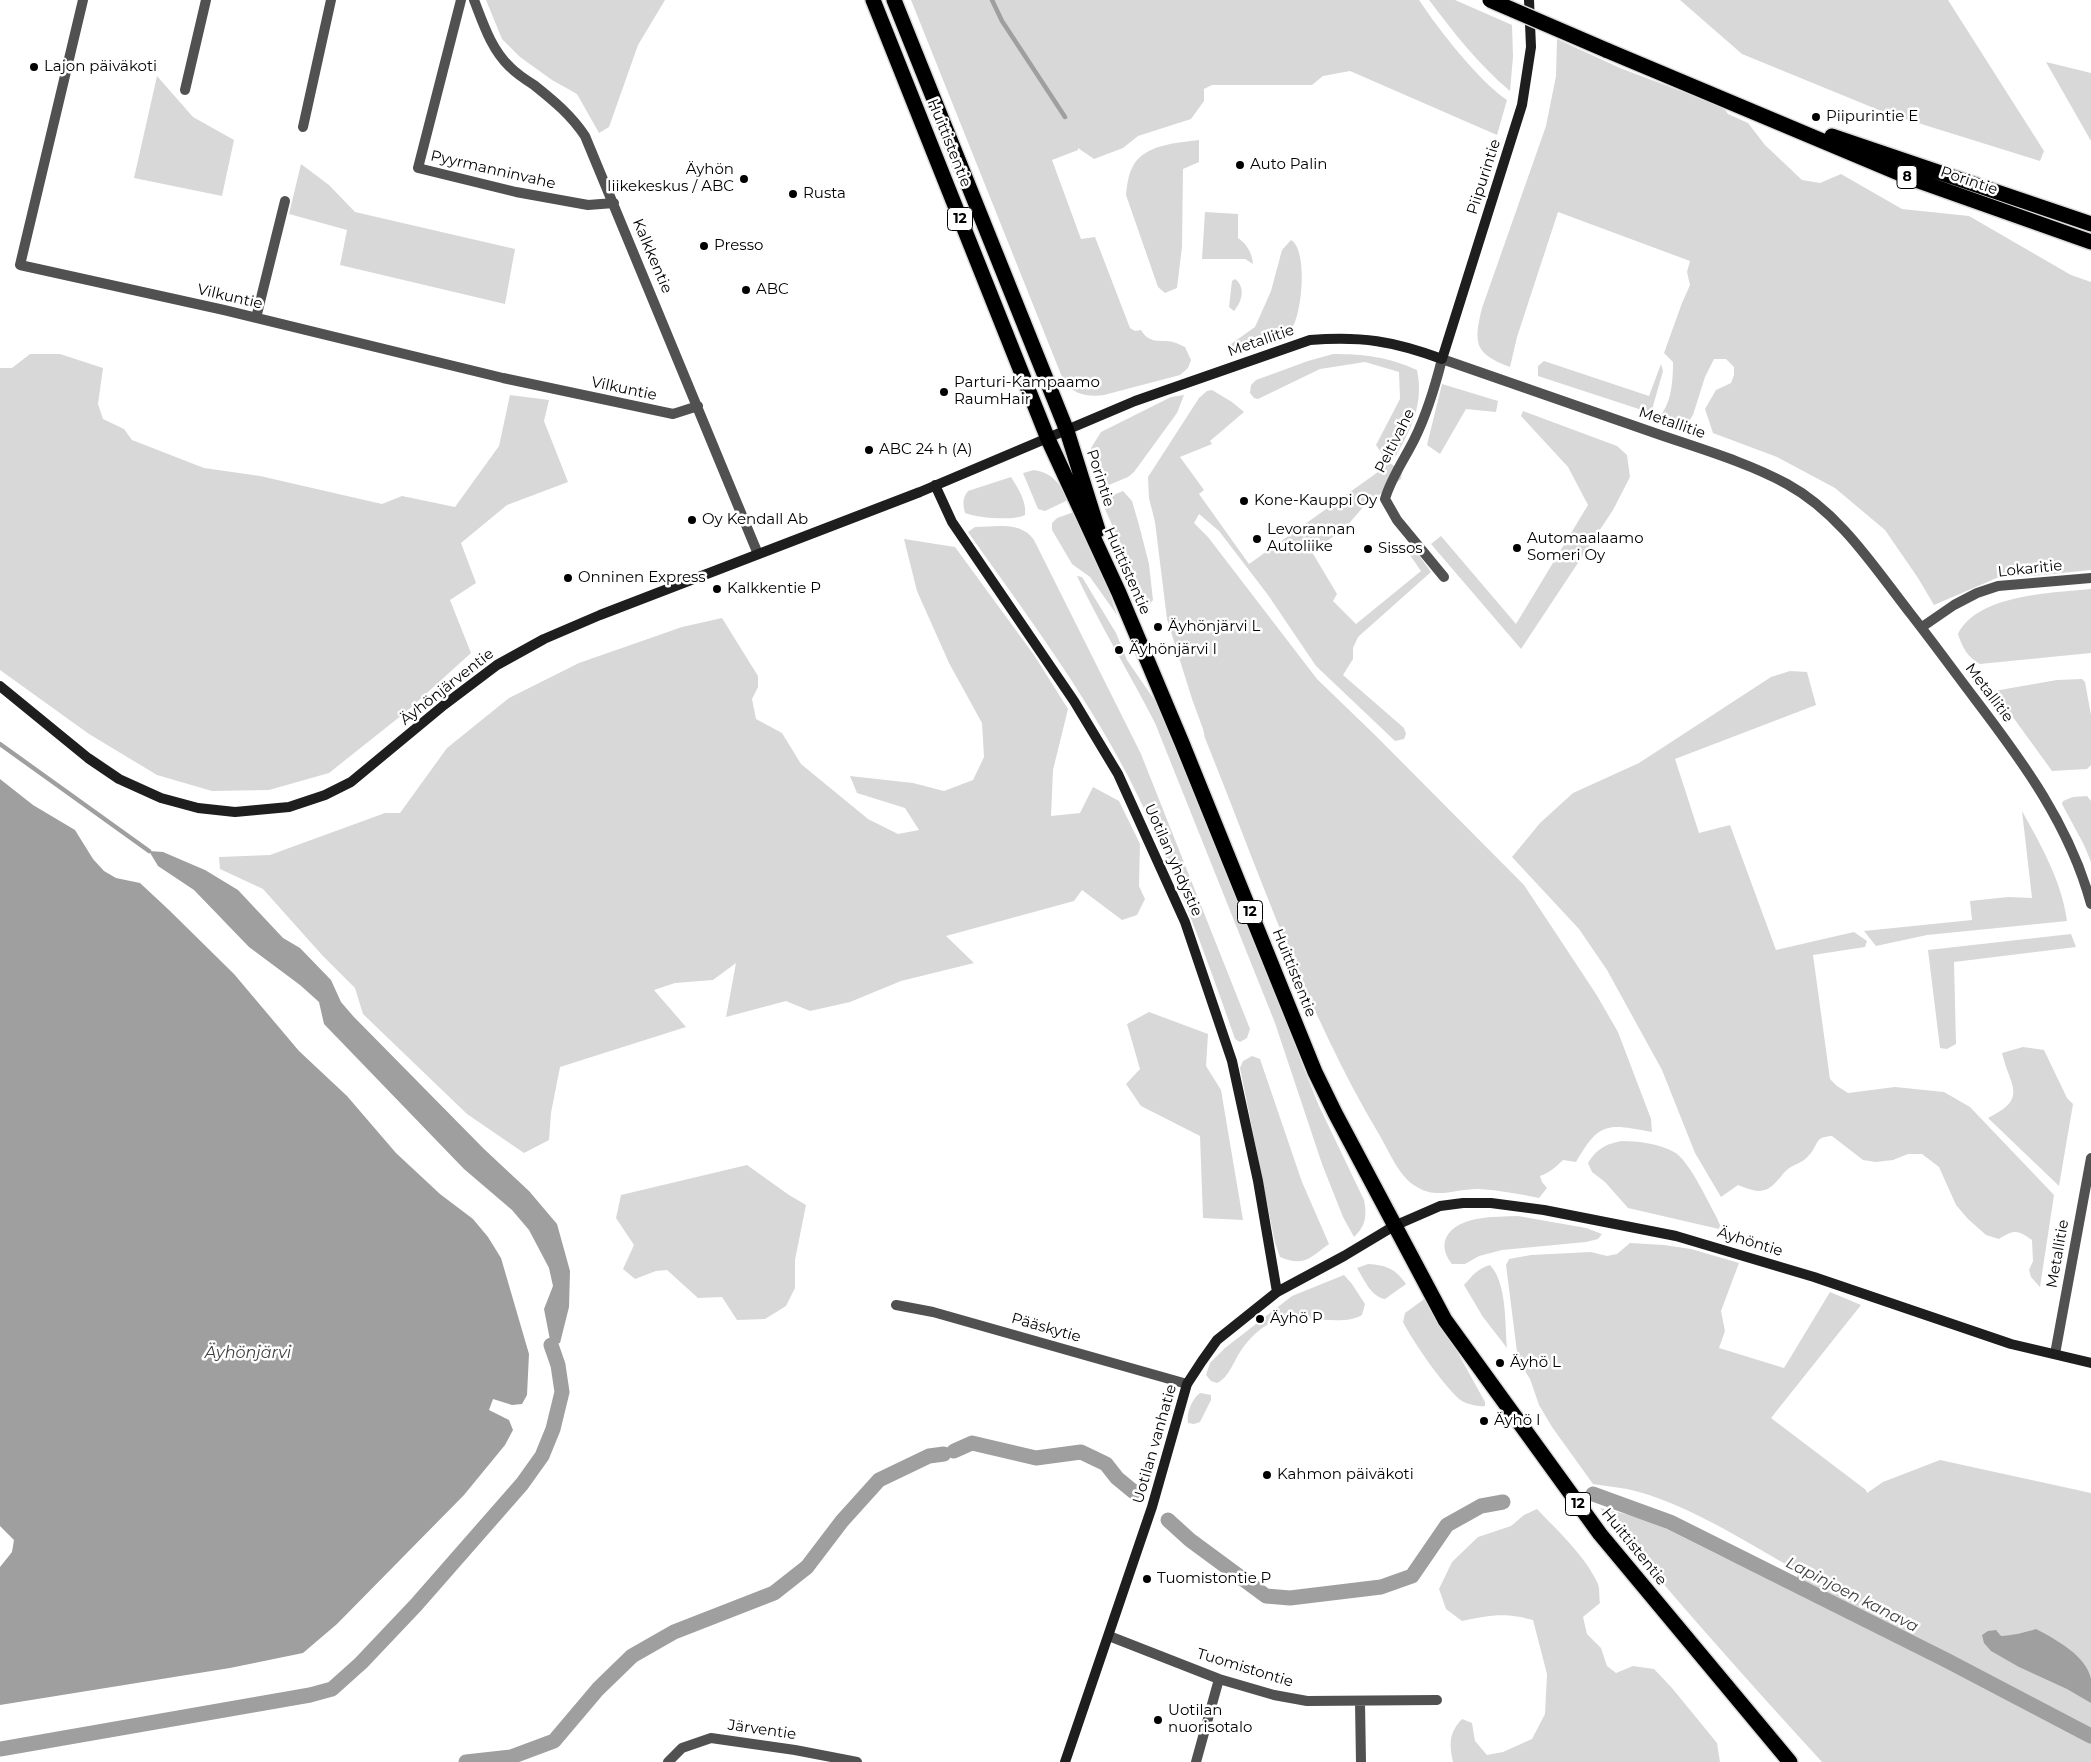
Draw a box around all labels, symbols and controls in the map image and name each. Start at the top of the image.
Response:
place label: Lajon päiväkoti [44,58,157,76]
marker: Lajon päiväkoti [28,61,40,73]
street label: Huittistentie [923,96,975,190]
place label: Piipurintie E [1826,108,1918,126]
marker: Piipurintie E [1810,111,1822,123]
street label: Piipurintie [1463,137,1505,217]
street label: Pyyrmanninvahe [429,147,557,193]
place label: Auto Palin [1250,156,1327,174]
marker: Auto Palin [1234,159,1246,171]
place label: Äyhön liikekeskus / ABC [607,161,734,196]
street label: Porintie [1938,163,2000,199]
road number: 8 [1897,166,1917,188]
marker: Äyhön liikekeskus / ABC [738,173,750,185]
place label: Rusta [803,185,846,203]
marker: Rusta [787,188,799,200]
road number: 12 [948,208,972,230]
street label: Kalkkentie [628,216,676,296]
place label: Presso [714,237,763,255]
marker: Presso [698,240,710,252]
street label: Vilkuntie [196,281,264,313]
place label: ABC [756,281,789,299]
marker: ABC [740,284,752,296]
street label: Metallitie [1225,321,1297,361]
street label: Vilkuntie [590,373,658,405]
place label: Parturi-Kampaamo RaumHair [954,374,1100,409]
marker: Parturi-Kampaamo RaumHair [938,386,950,398]
street label: Metallitie [1636,403,1708,443]
street label: Peltivahe [1371,406,1419,476]
place label: ABC 24 h (A) [879,441,972,459]
marker: ABC 24 h (A) [863,444,875,456]
street label: Porintie [1082,447,1118,509]
place label: Kone-Kauppi Oy [1254,492,1377,510]
marker: Kone-Kauppi Oy [1238,495,1250,507]
place label: Oy Kendall Ab [702,511,808,529]
marker: Oy Kendall Ab [686,514,698,526]
place label: Levorannan Autoliike [1267,521,1355,556]
street label: Huittistentie [1100,525,1154,617]
place label: Automaalaamo Someri Oy [1527,530,1644,565]
marker: Levorannan Autoliike [1251,533,1263,545]
place label: Sissos [1378,540,1423,558]
marker: Automaalaamo Someri Oy [1511,542,1523,554]
marker: Sissos [1362,543,1374,555]
street label: Lokaritie [1997,557,2063,581]
place label: Onninen Express [578,569,706,587]
marker: Onninen Express [562,572,574,584]
place label: Kalkkentie P [727,580,821,598]
marker: Kalkkentie P [711,583,723,595]
place label: Äyhönjärvi L [1168,618,1260,636]
marker: Äyhönjärvi L [1152,621,1164,633]
place label: Äyhönjärvi I [1129,641,1217,659]
marker: Äyhönjärvi I [1113,644,1125,656]
street label: Äyhönjärventie [397,645,497,729]
street label: Metallitie [1961,660,2017,726]
street label: Uotilan yhdystie [1140,801,1206,919]
road number: 12 [1238,900,1262,924]
street label: Huittistentie [1268,926,1320,1020]
street label: Metallitie [2043,1218,2073,1290]
street label: Äyhöntie [1715,1224,1785,1260]
street label: Pääskytie [1009,1309,1083,1347]
place label: Äyhö P [1270,1310,1323,1328]
marker: Äyhö P [1254,1313,1266,1325]
water label: Äyhönjärvi [205,1343,291,1363]
place label: Äyhö L [1510,1354,1561,1372]
marker: Äyhö L [1494,1357,1506,1369]
street label: Uotilan vanhatie [1129,1382,1181,1506]
place label: Äyhö I [1494,1412,1541,1430]
marker: Äyhö I [1478,1415,1490,1427]
place label: Kahmon päiväkoti [1277,1466,1414,1484]
marker: Kahmon päiväkoti [1261,1469,1273,1481]
road number: 12 [1566,1492,1590,1516]
street label: Huittistentie [1598,1505,1670,1589]
water label: Lapinjoen kanava [1783,1553,1921,1637]
place label: Tuomistontie P [1157,1570,1271,1588]
marker: Tuomistontie P [1141,1573,1153,1585]
street label: Tuomistontie [1195,1645,1295,1691]
place label: Uotilan nuorisotalo [1168,1702,1252,1737]
marker: Uotilan nuorisotalo [1152,1714,1164,1726]
street label: Järventie [727,1716,797,1744]

